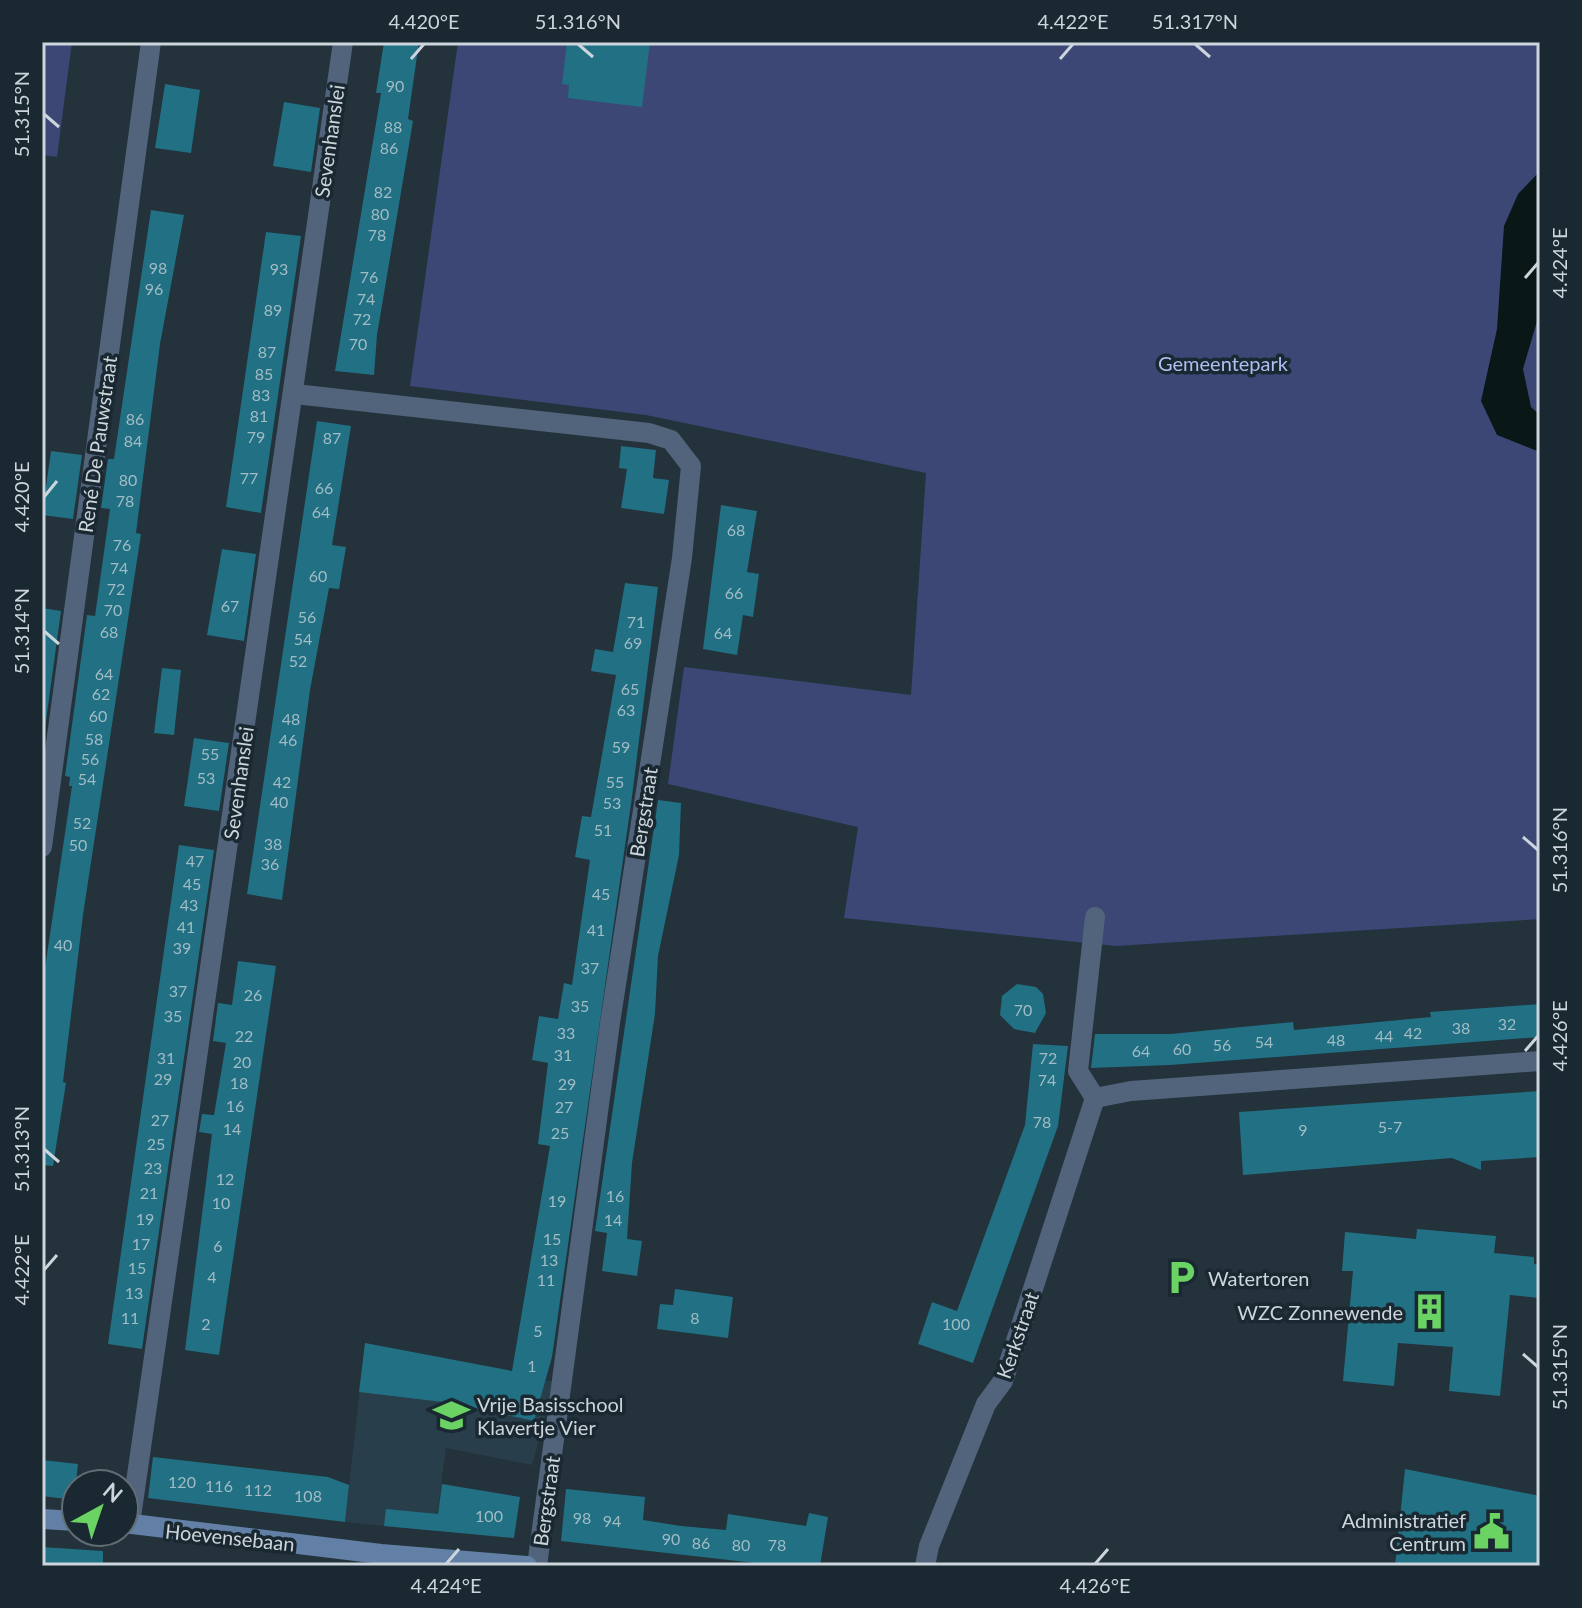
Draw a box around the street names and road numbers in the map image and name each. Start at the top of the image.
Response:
street label: Sevenhanslei [309,83,349,199]
street label: René De Pauwstraat [73,354,121,534]
street label: Sevenhanslei [218,725,258,841]
street label: Bergstraat [624,765,662,859]
street label: Kerkstraat [991,1288,1043,1382]
street label: Bergstraat [528,1454,564,1548]
street label: Hoevensebaan [164,1518,296,1556]

